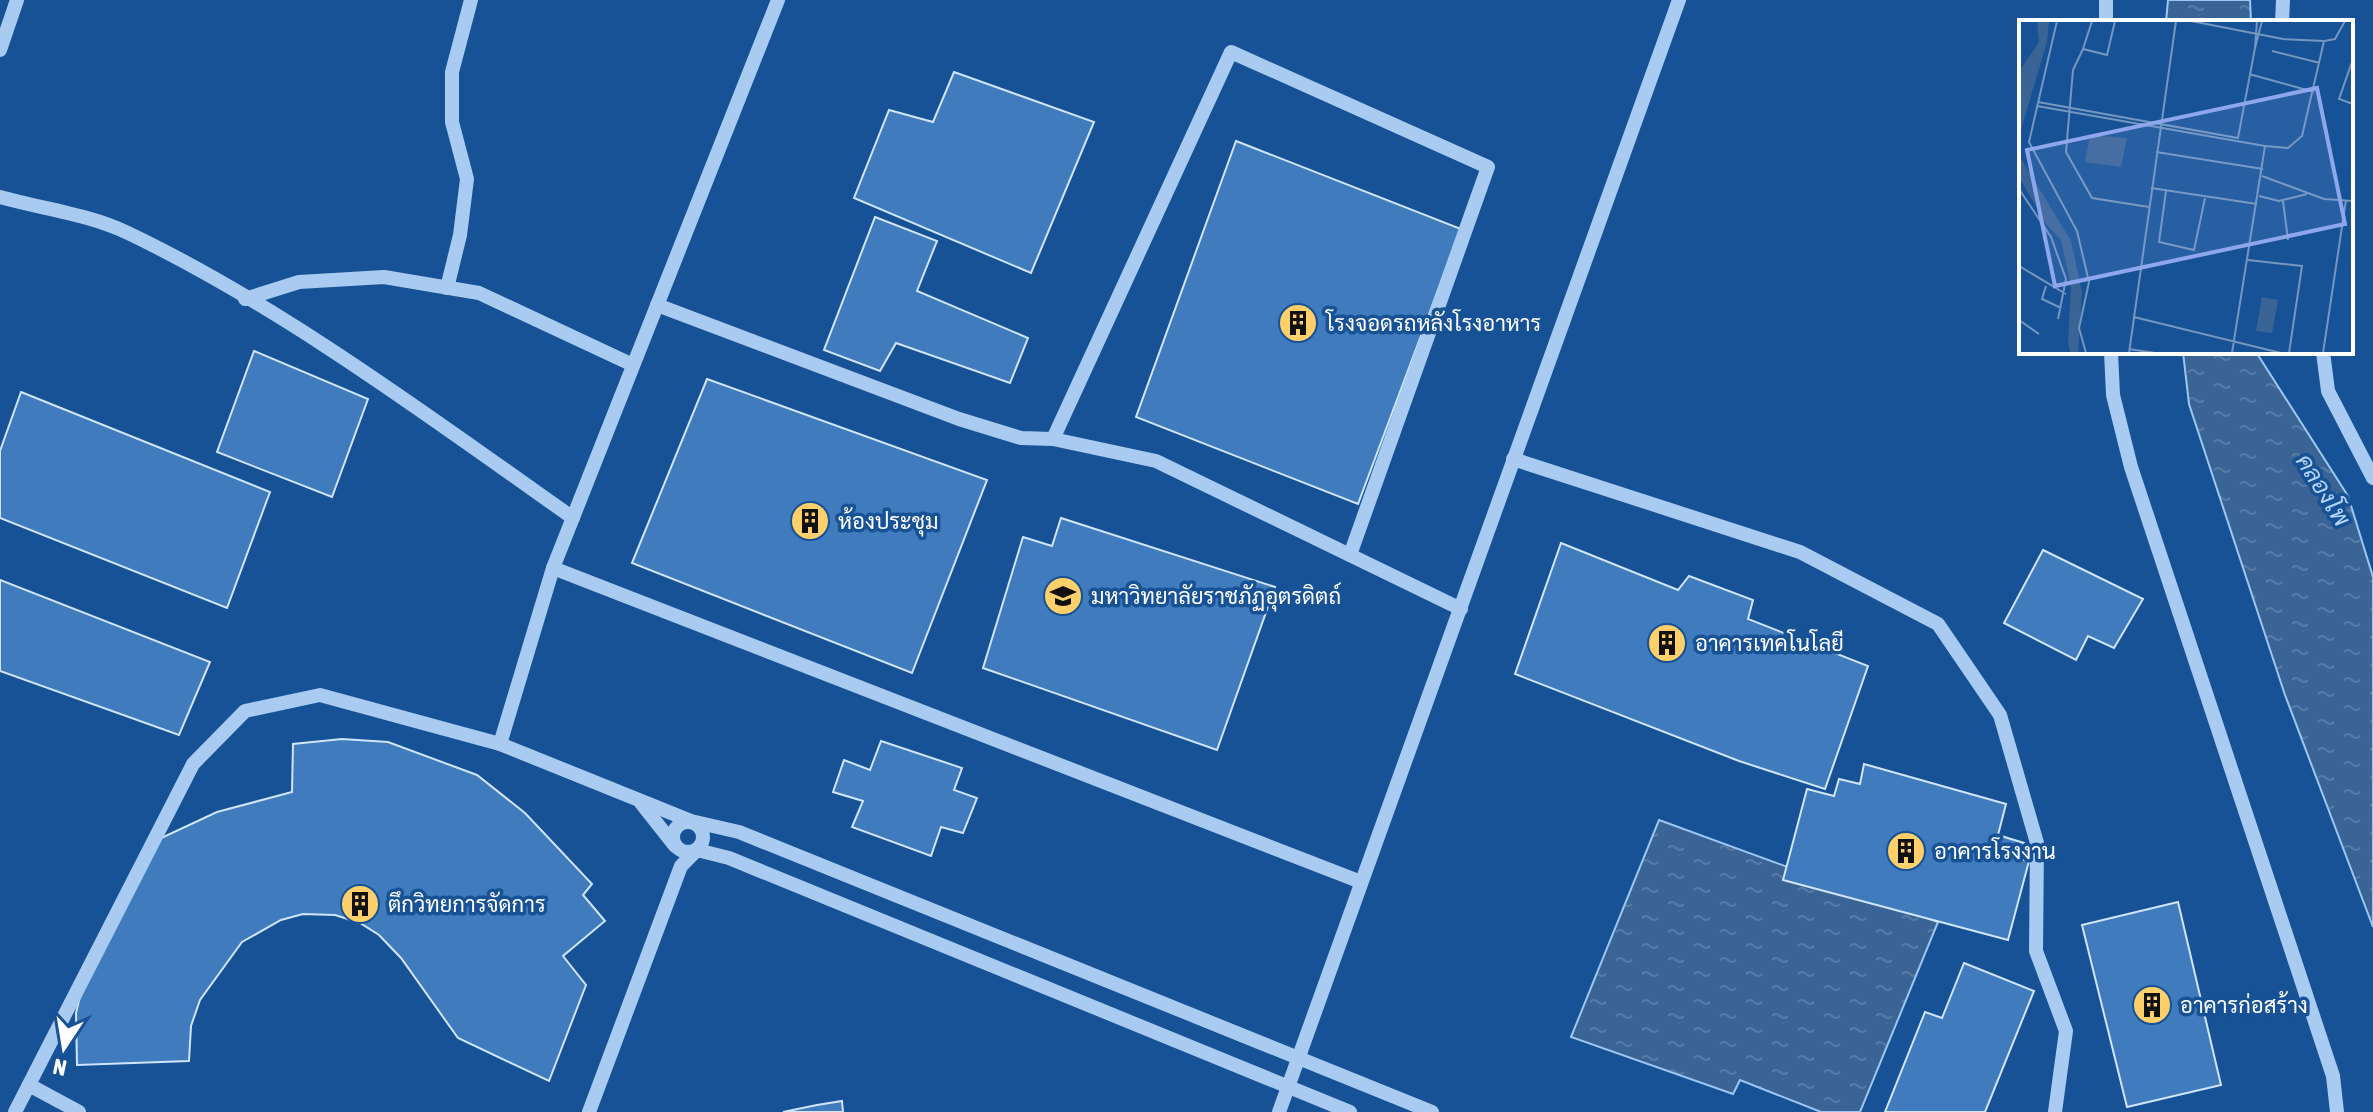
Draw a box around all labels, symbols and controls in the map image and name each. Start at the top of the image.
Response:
inset map [2019,20,2353,354]
building icon: โรงจอดรถหลังโรงอาหาร [1277,302,1319,344]
place label: โรงจอดรถหลังโรงอาหาร [1325,309,1541,336]
water label: คลองโพ [2291,448,2358,531]
building icon: ห้องประชุม [789,500,831,542]
place label: ห้องประชุม [838,507,939,537]
school or university icon: มหาวิทยาลัยราชภัฏอุตรดิตถ์ [1042,575,1084,617]
place label: มหาวิทยาลัยราชภัฏอุตรดิตถ์ [1091,582,1341,612]
building icon: อาคารเทคโนโลยี [1646,622,1688,664]
place label: อาคารเทคโนโลยี [1695,629,1844,656]
building icon: อาคารโรงงาน [1885,830,1927,872]
place label: อาคารโรงงาน [1934,837,2056,864]
building icon: ตึกวิทยการจัดการ [339,883,381,925]
place label: ตึกวิทยการจัดการ [388,891,546,917]
building icon: อาคารก่อสร้าง [2131,984,2173,1026]
place label: อาคารก่อสร้าง [2180,991,2308,1018]
north arrow [24,1008,104,1088]
text: N [51,1053,69,1082]

